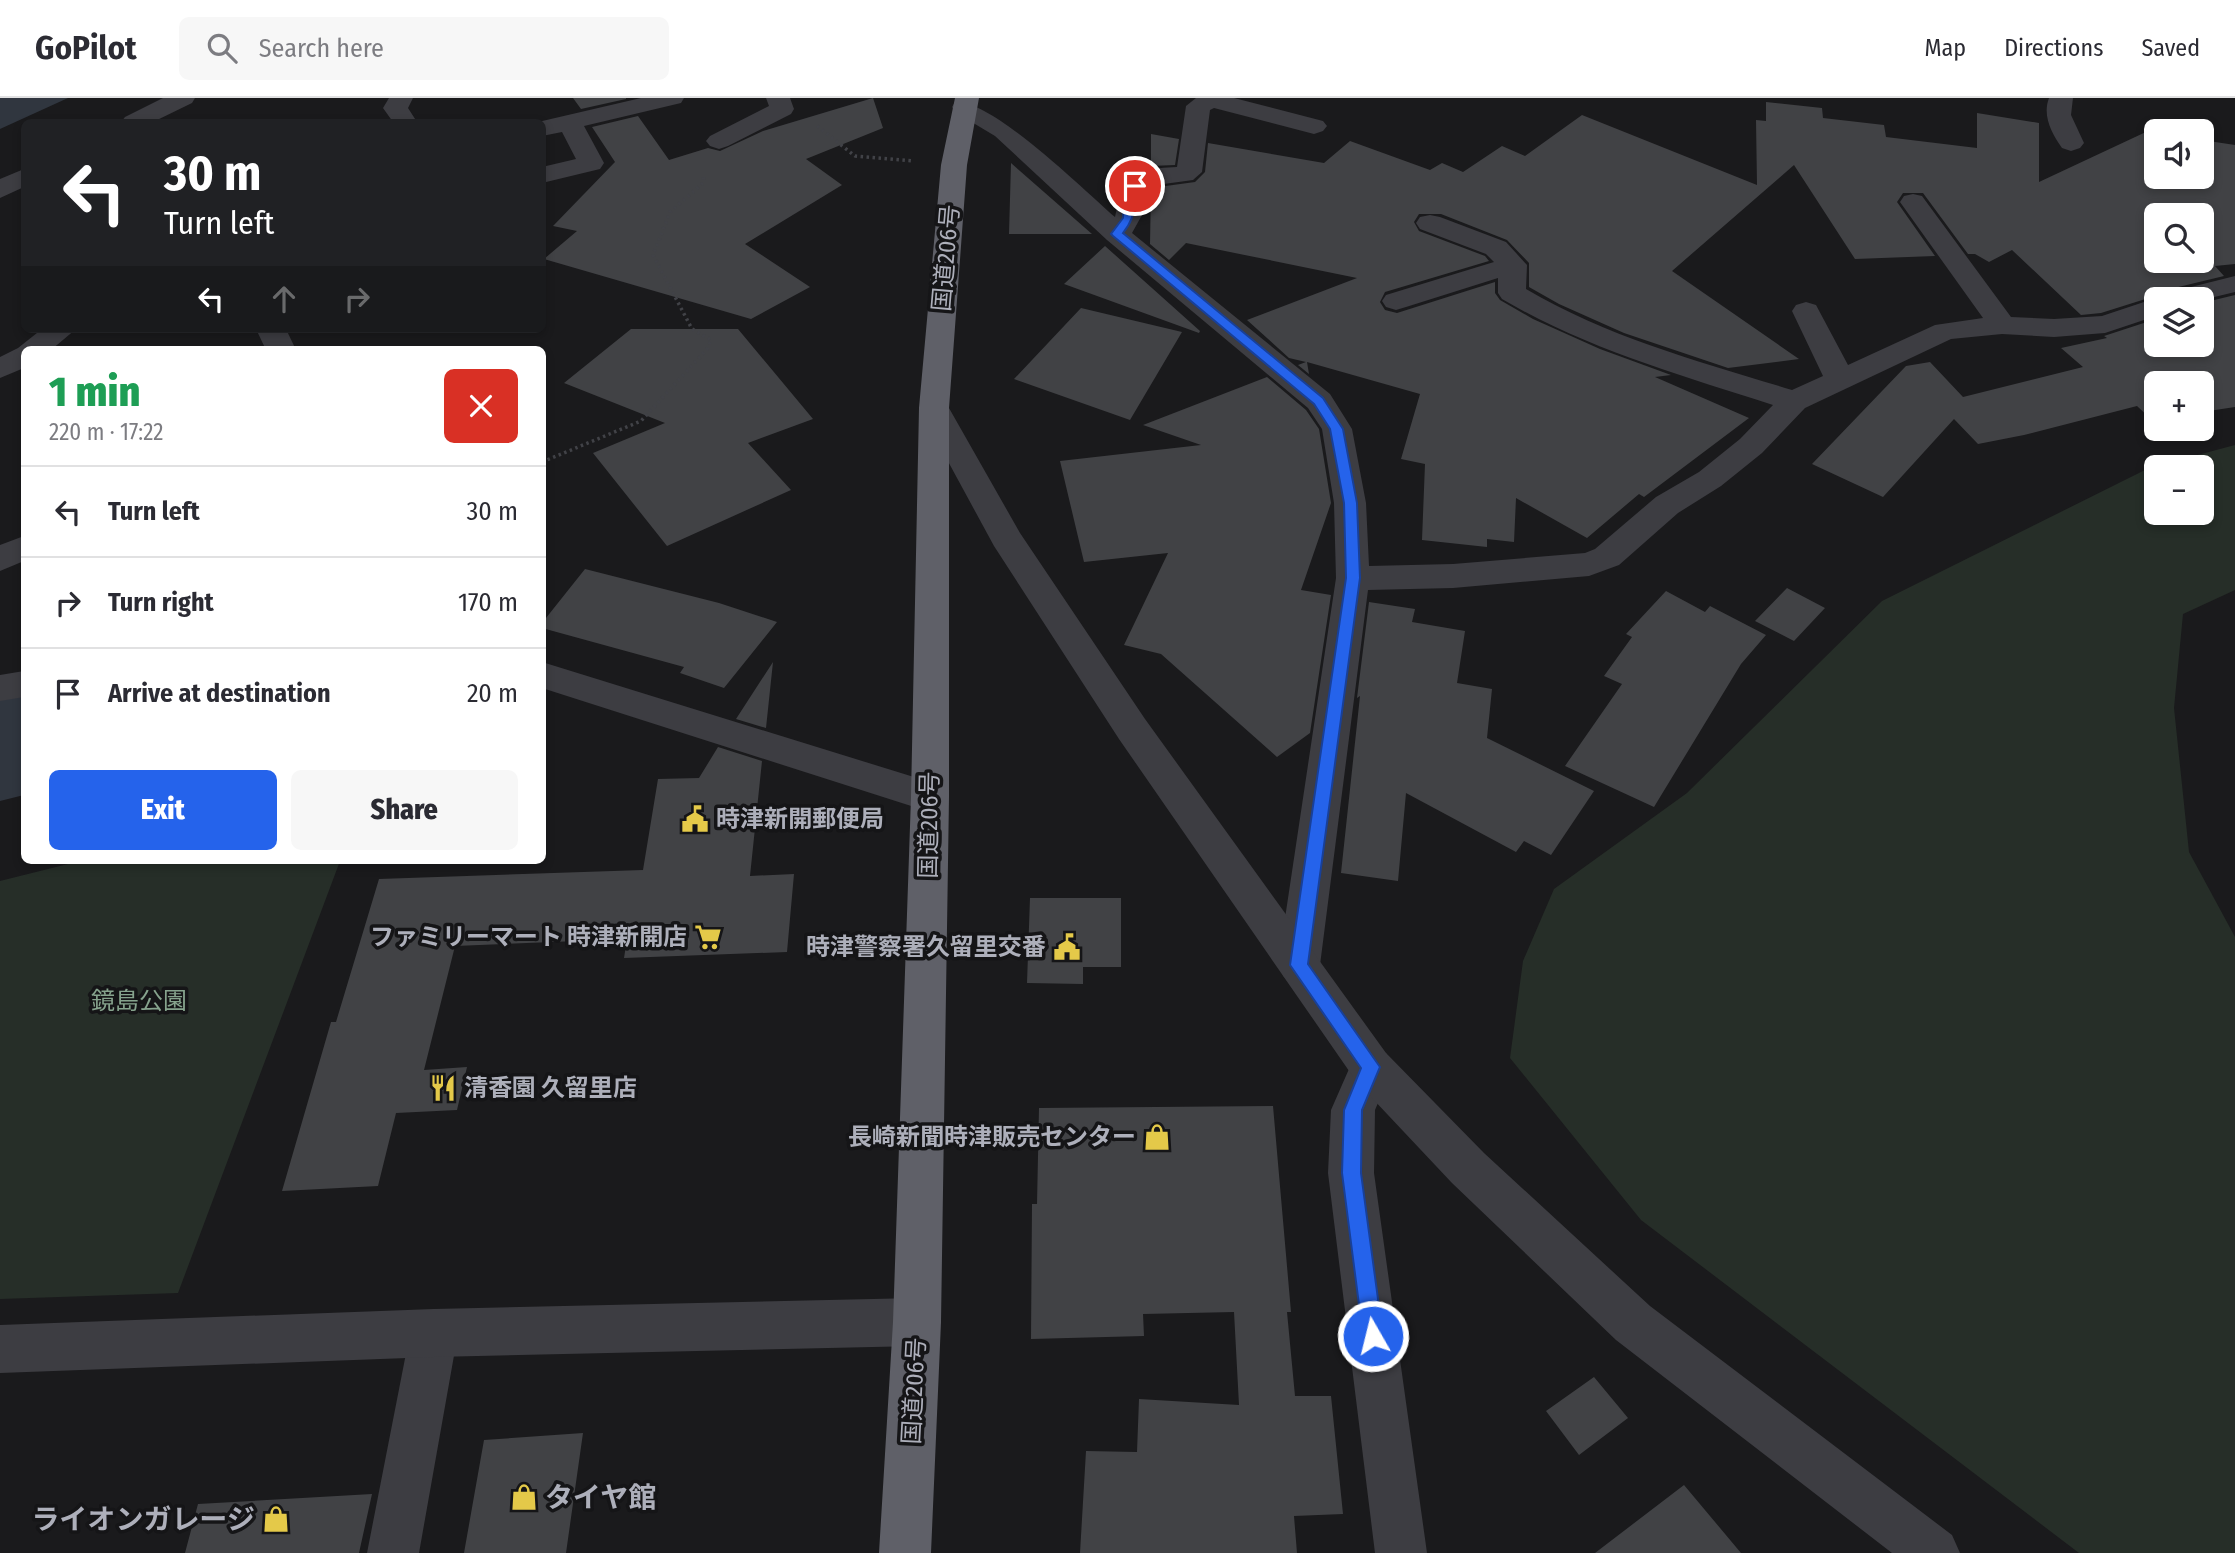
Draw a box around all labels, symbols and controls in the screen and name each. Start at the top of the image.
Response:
search box [179,17,669,80]
text: GoPilot [35,28,137,68]
icon: search [203,29,241,67]
text: Search here [259,33,384,64]
text: Map [1925,34,1966,62]
text: Directions [2004,34,2103,62]
text: Saved [2141,34,2200,62]
map controls [2144,119,2214,525]
button: sound [2144,119,2214,189]
text: 30 m [164,144,262,203]
icon: left [49,147,140,238]
pin [1105,156,1165,216]
icon: arrive [1116,167,1154,205]
street label: 国道206号 [927,203,965,313]
button: search [2144,203,2214,273]
text: Turn left [164,204,274,242]
icon: left [192,280,230,318]
icon: ahead [265,280,303,318]
icon: right [338,280,376,318]
button: layers [2144,287,2214,357]
text: 1 min [49,367,140,417]
button: close [444,369,518,443]
button: + [2144,371,2214,441]
text: 220 m · 17:22 [49,418,164,446]
button: − [2144,455,2214,525]
icon: left [49,493,87,531]
text: Turn left [108,496,200,527]
text: 30 m [467,496,518,527]
icon: right [49,584,87,622]
text: Turn right [108,587,214,618]
text: 170 m [458,587,518,618]
icon: arrive [49,675,87,713]
text: Arrive at destination [108,678,331,709]
text: 20 m [467,678,518,709]
button: Exit [49,770,277,850]
button: Share [291,770,518,850]
street label: 国道206号 [914,771,944,879]
public building icon: 時津新開郵便局 [680,804,710,834]
place label: 時津新開郵便局 [716,805,884,833]
supermarket icon: ファミリーマート 時津新開店 [693,922,723,952]
place label: ファミリーマート 時津新開店 [370,923,687,951]
public building icon: 時津警察署久留里交番 [1052,932,1082,962]
place label: 時津警察署久留里交番 [806,933,1046,961]
park label: 鏡島公園 [91,987,187,1015]
restaurant icon: 清香園 久留里店 [428,1073,458,1103]
place label: 清香園 久留里店 [464,1074,637,1102]
shop icon: 長崎新聞時津販売センター [1142,1122,1172,1152]
place label: 長崎新聞時津販売センター [848,1123,1136,1151]
position arrow [1336,1299,1410,1373]
street label: 国道206号 [897,1337,931,1445]
place label: タイヤ館 [545,1481,656,1514]
shop icon: タイヤ館 [509,1482,539,1512]
place label: ライオンガレージ [32,1503,255,1536]
shop icon: ライオンガレージ [261,1504,291,1534]

